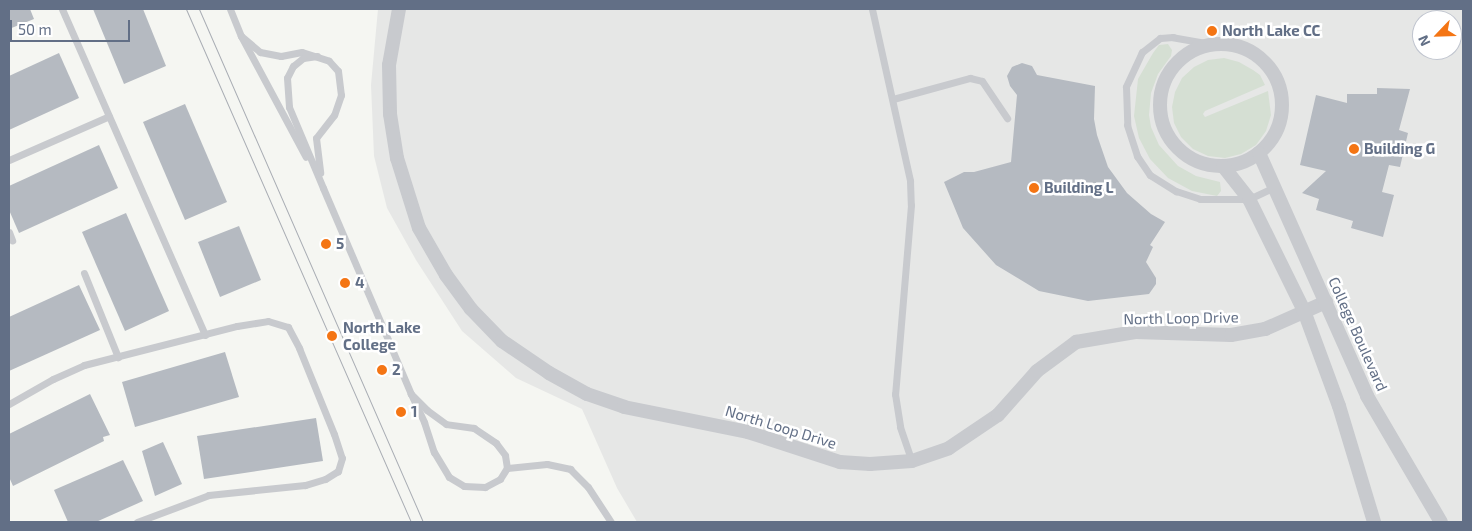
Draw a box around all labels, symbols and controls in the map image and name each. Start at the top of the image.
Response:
scale bar [12,10,132,42]
north arrow [1412,10,1462,60]
text: 50 m [18,20,52,38]
place label: North Lake CC [1222,22,1320,40]
marker: North Lake CC [1206,25,1218,37]
text: N [1414,33,1434,49]
place label: Building G [1364,140,1435,158]
marker: Building G [1348,143,1360,155]
place label: Building L [1044,179,1114,197]
marker: Building L [1028,182,1040,194]
place label: 5 [336,235,344,253]
marker: 5 [320,238,332,250]
place label: 4 [355,274,365,292]
street label: College Boulevard [1325,274,1391,394]
marker: 4 [339,277,351,289]
street label: North Loop Drive [1123,308,1239,328]
place label: North Lake College [343,318,421,353]
marker: North Lake College [325,329,339,343]
place label: 2 [392,361,401,379]
marker: 2 [376,364,388,376]
street label: North Loop Drive [723,402,839,452]
place label: 1 [411,403,417,421]
marker: 1 [395,406,407,418]

